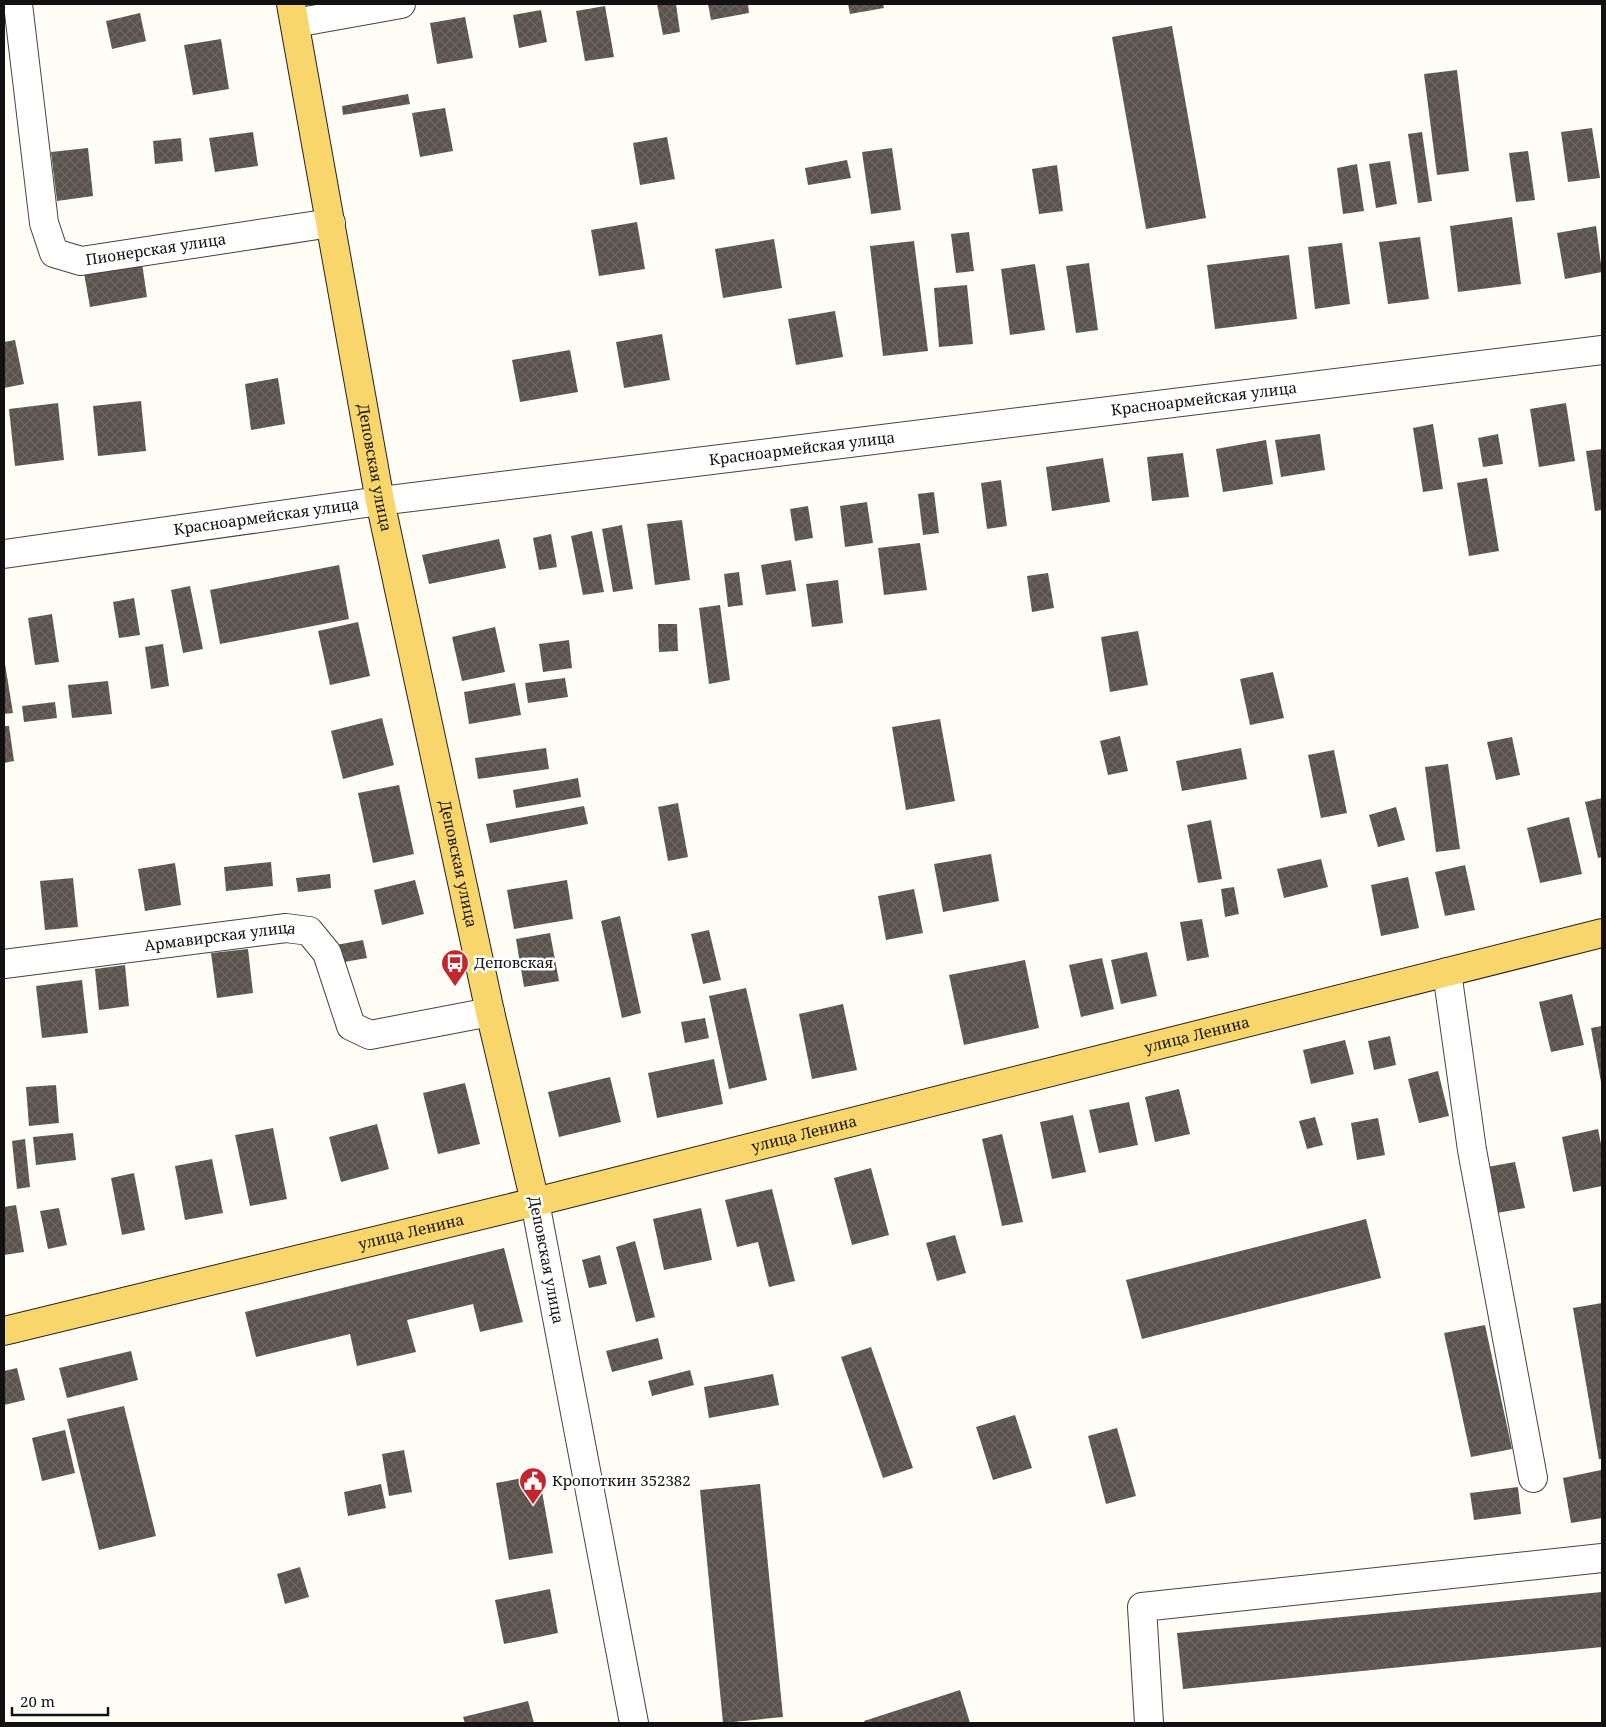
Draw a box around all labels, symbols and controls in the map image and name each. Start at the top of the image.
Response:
street label: Пионерская улица [84,228,227,269]
street label: Красноармейская улица [1110,377,1298,420]
street label: Деповская улица [354,402,397,533]
street label: Красноармейская улица [708,426,896,469]
street label: Красноармейская улица [172,493,360,539]
street label: Деповская улица [436,798,482,929]
street label: Армавирская улица [143,917,297,955]
bus stop icon: Деповская [440,948,470,987]
place label: Деповская [474,952,553,972]
street label: улица Ленина [1142,1011,1251,1057]
street label: улица Ленина [749,1110,859,1156]
street label: Деповская улица [525,1194,569,1325]
street label: улица Ленина [356,1209,466,1254]
public building icon: Кропоткин 352382 [518,1466,548,1505]
place label: Кропоткин 352382 [552,1470,691,1490]
scale bar [12,1684,109,1716]
text: 20 m [20,1691,55,1711]

